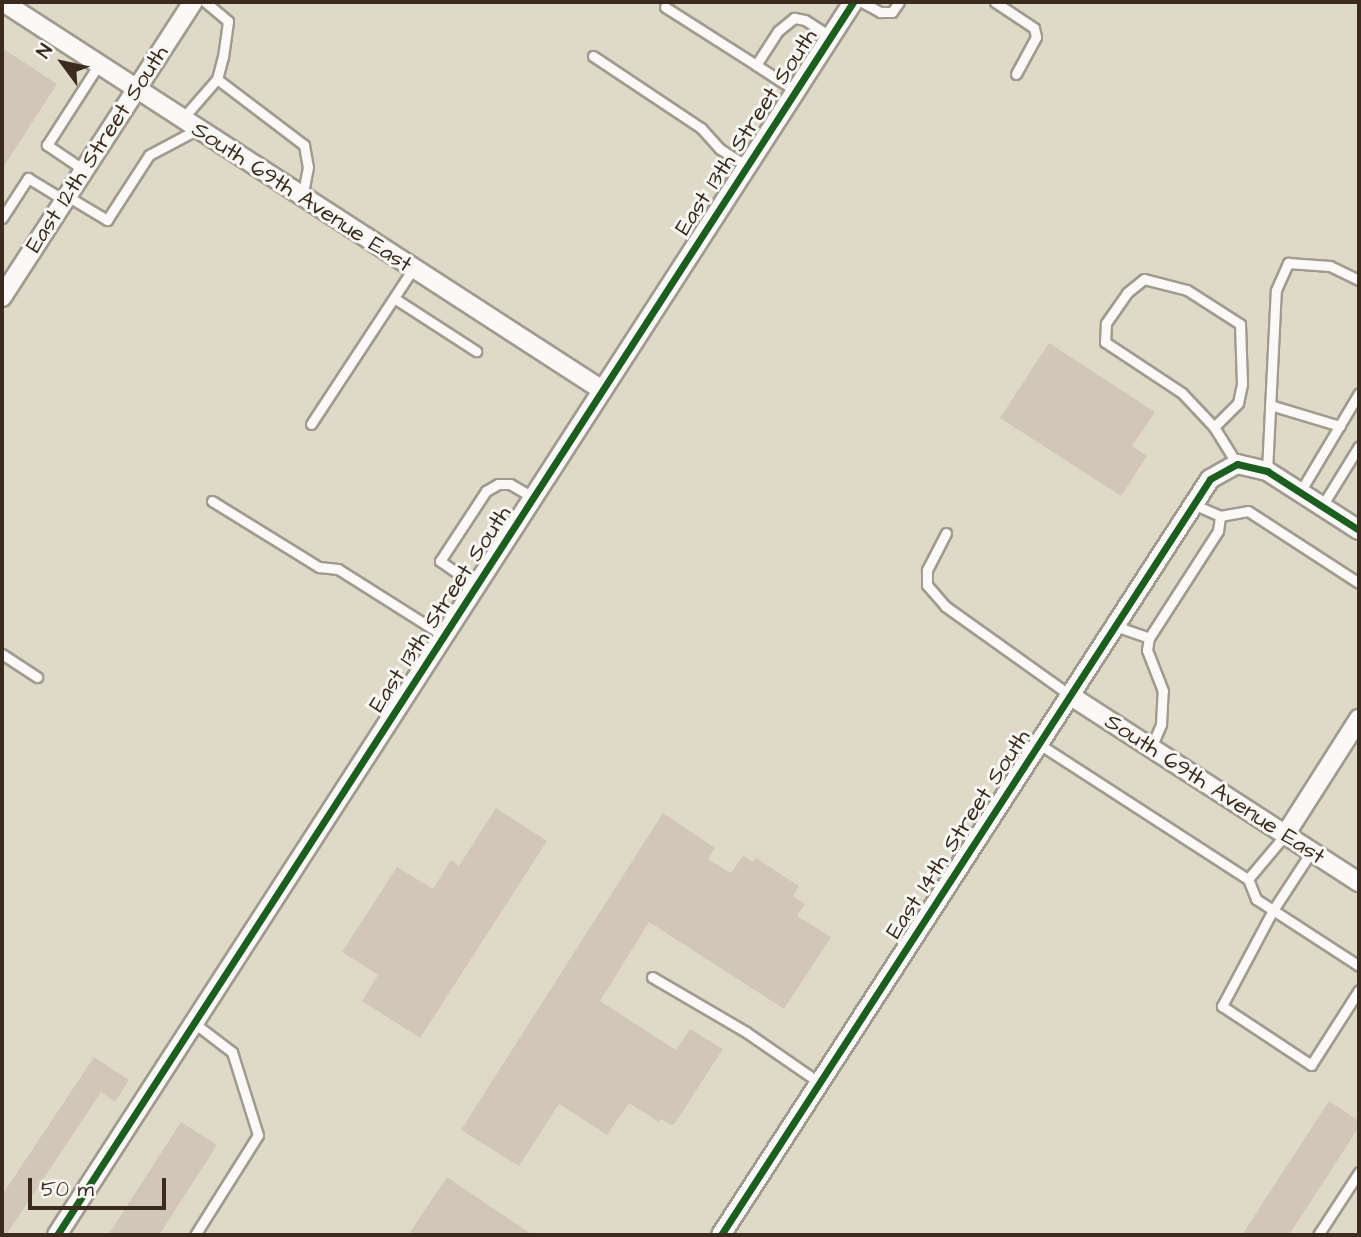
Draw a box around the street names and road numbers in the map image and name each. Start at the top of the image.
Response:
street label: East 13th Street South [669,24,823,240]
street label: East 12th Street South [20,40,174,258]
street label: South 69th Avenue East [187,115,417,279]
street label: East 13th Street South [363,501,517,717]
street label: South 69th Avenue East [1100,707,1330,871]
street label: East 14th Street South [880,724,1036,944]

